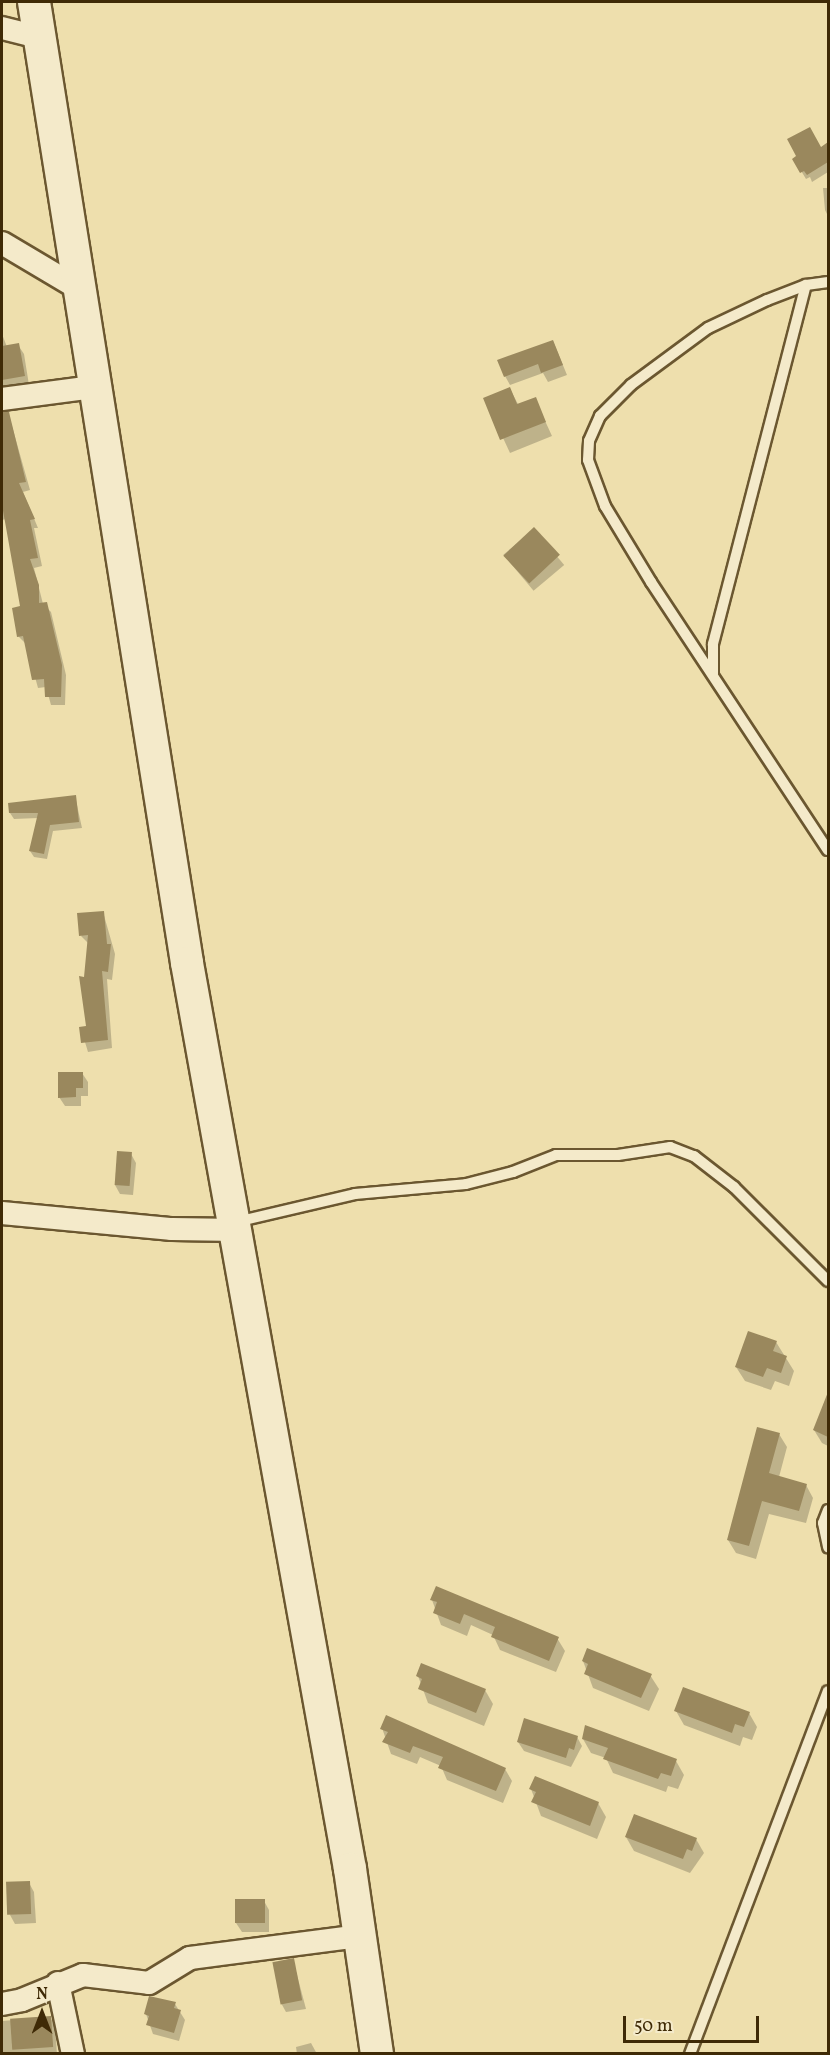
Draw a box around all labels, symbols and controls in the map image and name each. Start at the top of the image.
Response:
north arrow [12,1983,72,2043]
text: N [36,1984,48,2006]
scale bar [626,2004,762,2042]
text: 50 m [634,2014,673,2039]

